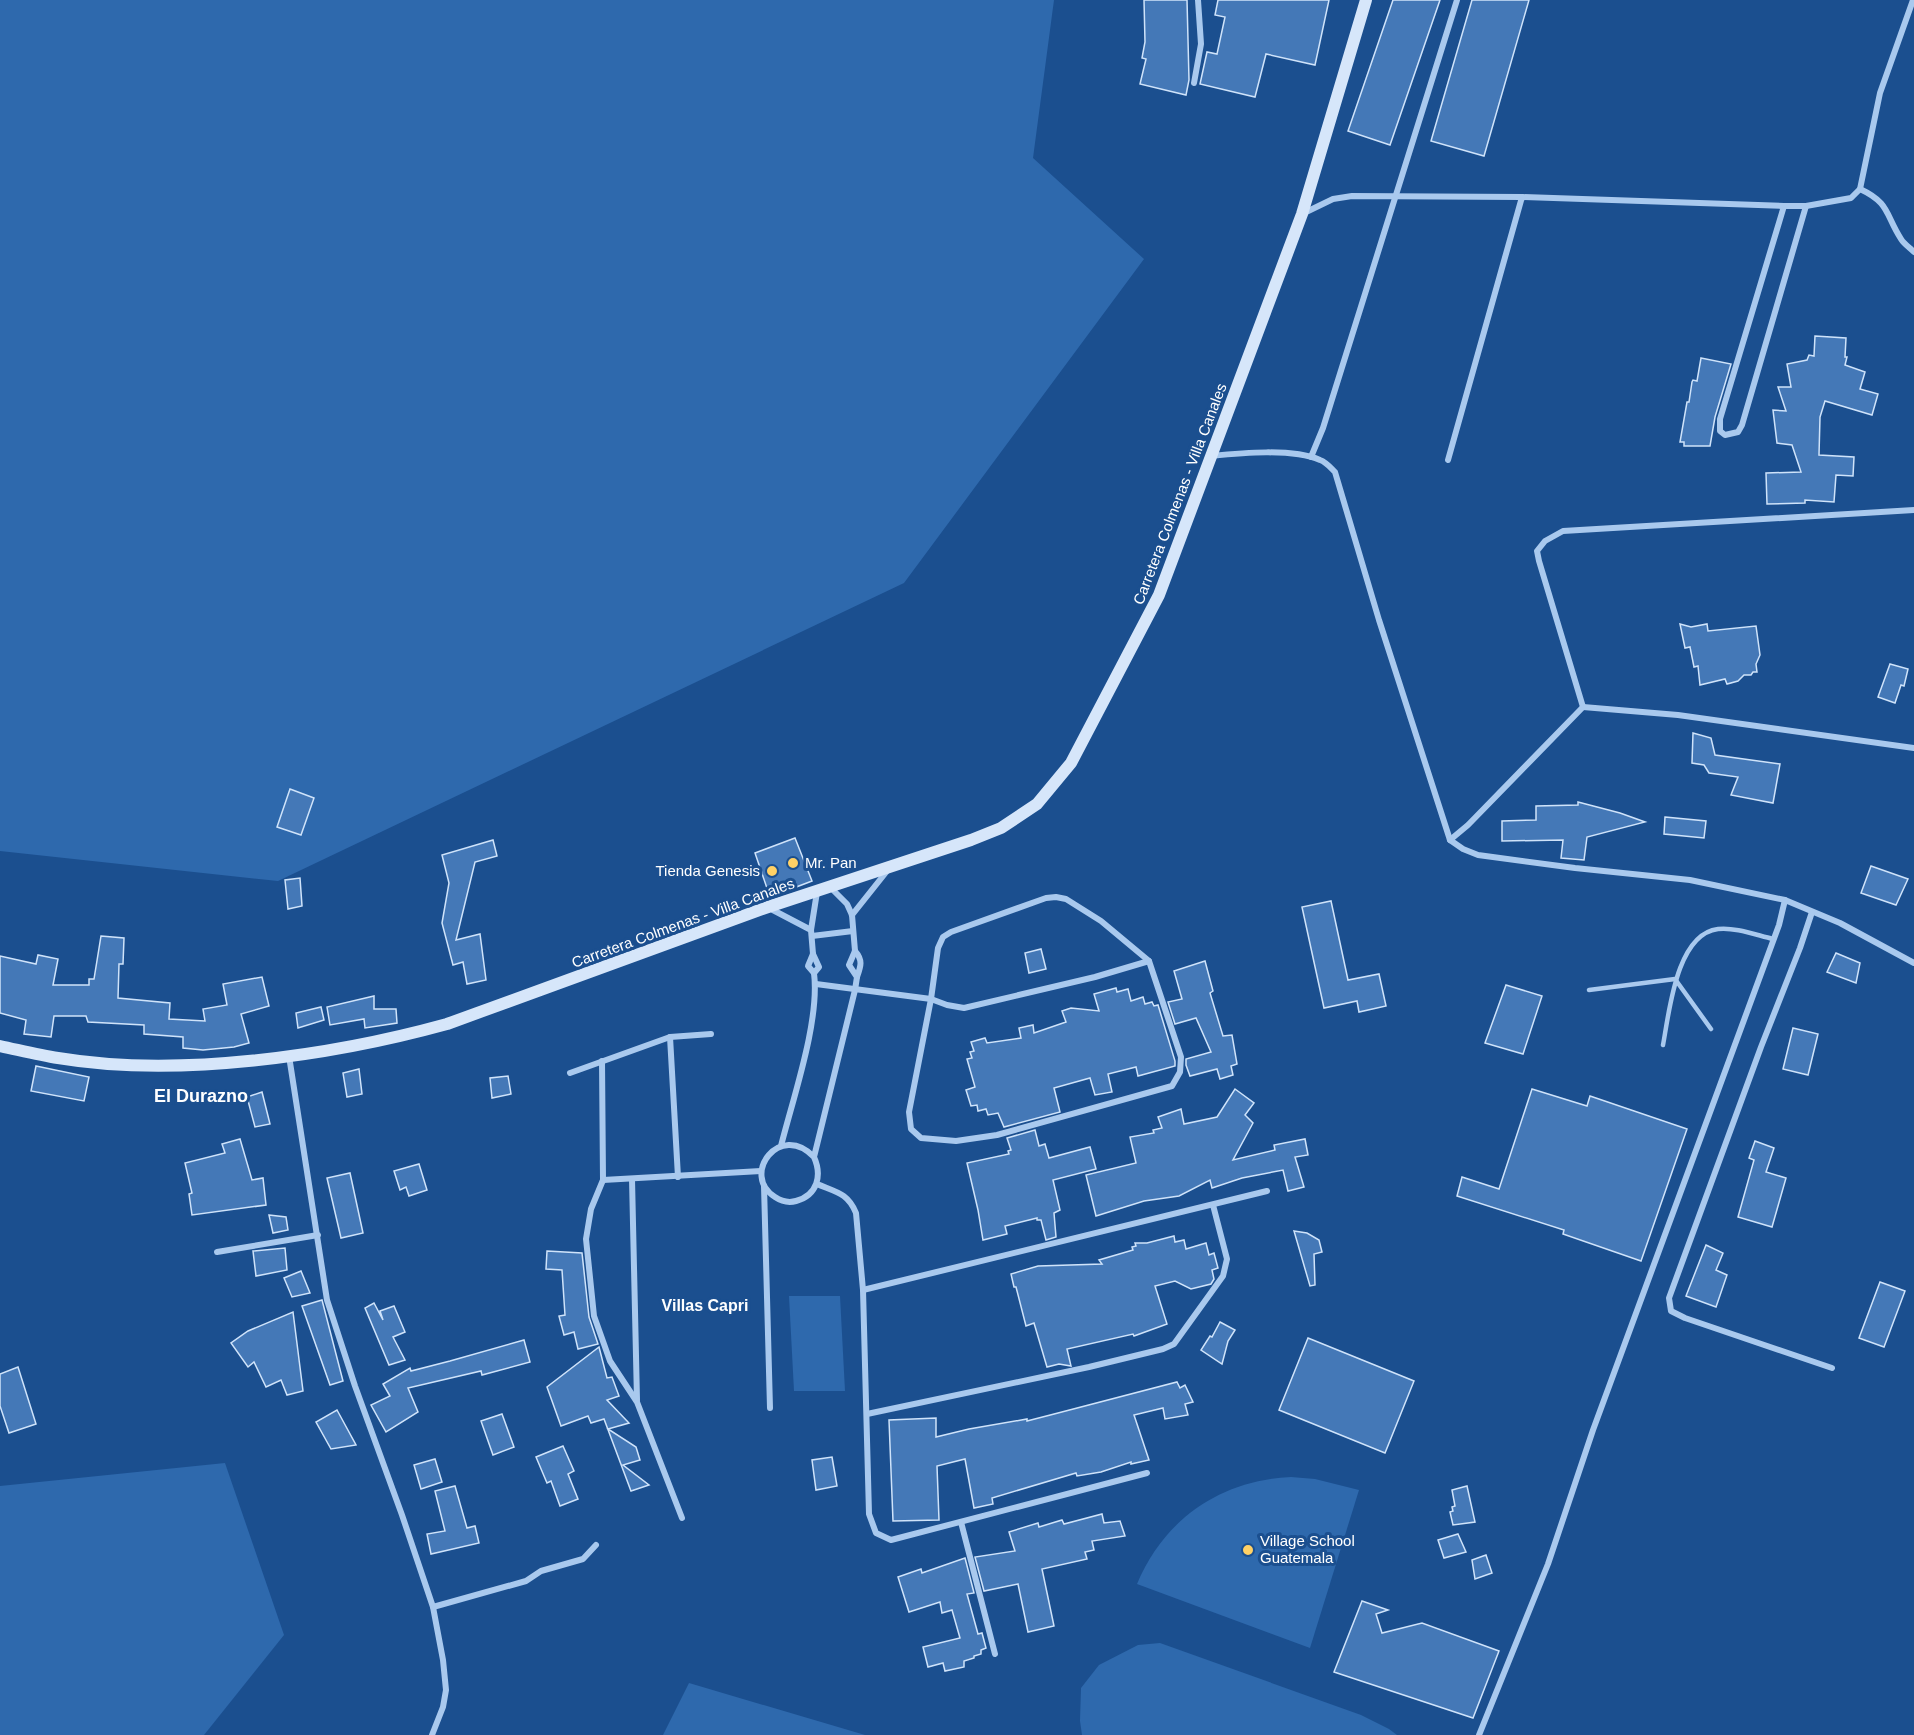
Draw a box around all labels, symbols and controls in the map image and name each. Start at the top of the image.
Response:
street label: Carretera Colmenas - Villa Canales [1129,381,1230,607]
place label: Mr. Pan [805,854,857,871]
marker: Mr. Pan [786,856,800,870]
place label: Tienda Genesis [655,862,760,879]
marker: Tienda Genesis [765,864,779,878]
street label: Carretera Colmenas - Villa Canales [569,874,796,971]
district label: El Durazno [154,1086,248,1106]
district label: Villas Capri [662,1297,748,1314]
place label: Village School Guatemala [1260,1532,1355,1566]
marker: Village School Guatemala [1241,1543,1255,1557]

